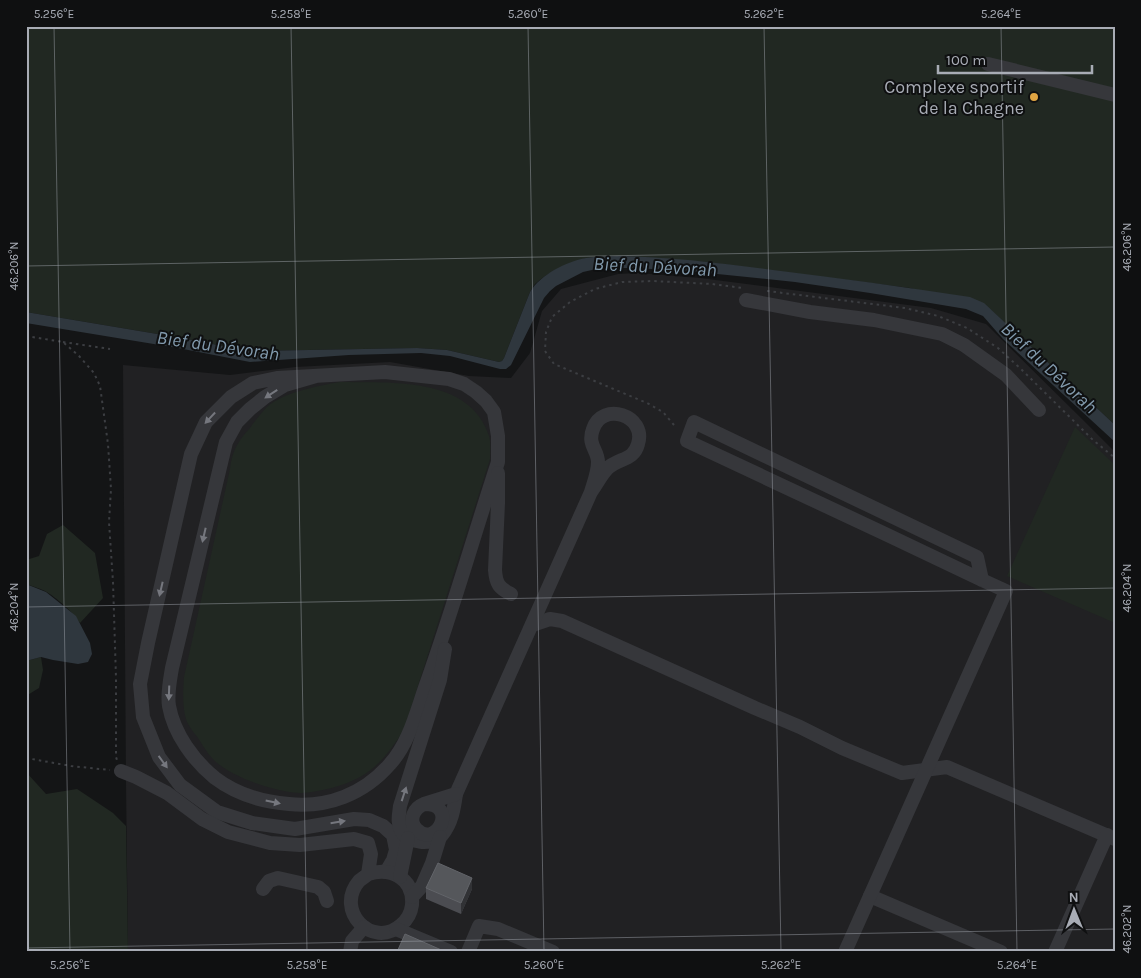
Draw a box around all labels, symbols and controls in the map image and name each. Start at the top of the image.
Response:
text: 5.256°E [34,7,74,21]
text: 5.258°E [271,7,311,21]
text: 5.260°E [508,7,548,21]
text: 5.262°E [744,7,784,21]
text: 5.264°E [981,7,1021,21]
scale bar [938,42,1092,74]
text: 100 m [946,51,986,69]
place label: Complexe sportif de la Chagne [884,76,1025,119]
marker: Complexe sportif de la Chagne [1028,91,1040,103]
text: 46.206°N [1120,223,1134,271]
text: 46.206°N [7,242,21,290]
water label: Bief du Dévorah [593,253,717,281]
water label: Bief du Dévorah [996,318,1102,418]
water label: Bief du Dévorah [155,327,281,365]
one-way arrow [264,389,278,399]
one-way arrow [205,411,216,424]
one-way arrow [200,527,208,542]
text: 46.204°N [1120,564,1134,612]
one-way arrow [157,582,165,597]
text: 46.204°N [7,583,21,631]
one-way arrow [165,686,173,702]
one-way arrow [158,755,168,769]
one-way arrow [401,786,408,801]
one-way arrow [265,798,280,806]
one-way arrow [330,817,346,825]
north arrow [1048,886,1098,936]
text: N [1069,889,1079,906]
text: 46.202°N [1120,904,1134,954]
text: 5.256°E [50,958,90,972]
text: 5.258°E [287,958,327,972]
text: 5.260°E [524,958,564,972]
text: 5.262°E [761,958,801,972]
text: 5.264°E [997,958,1037,972]

